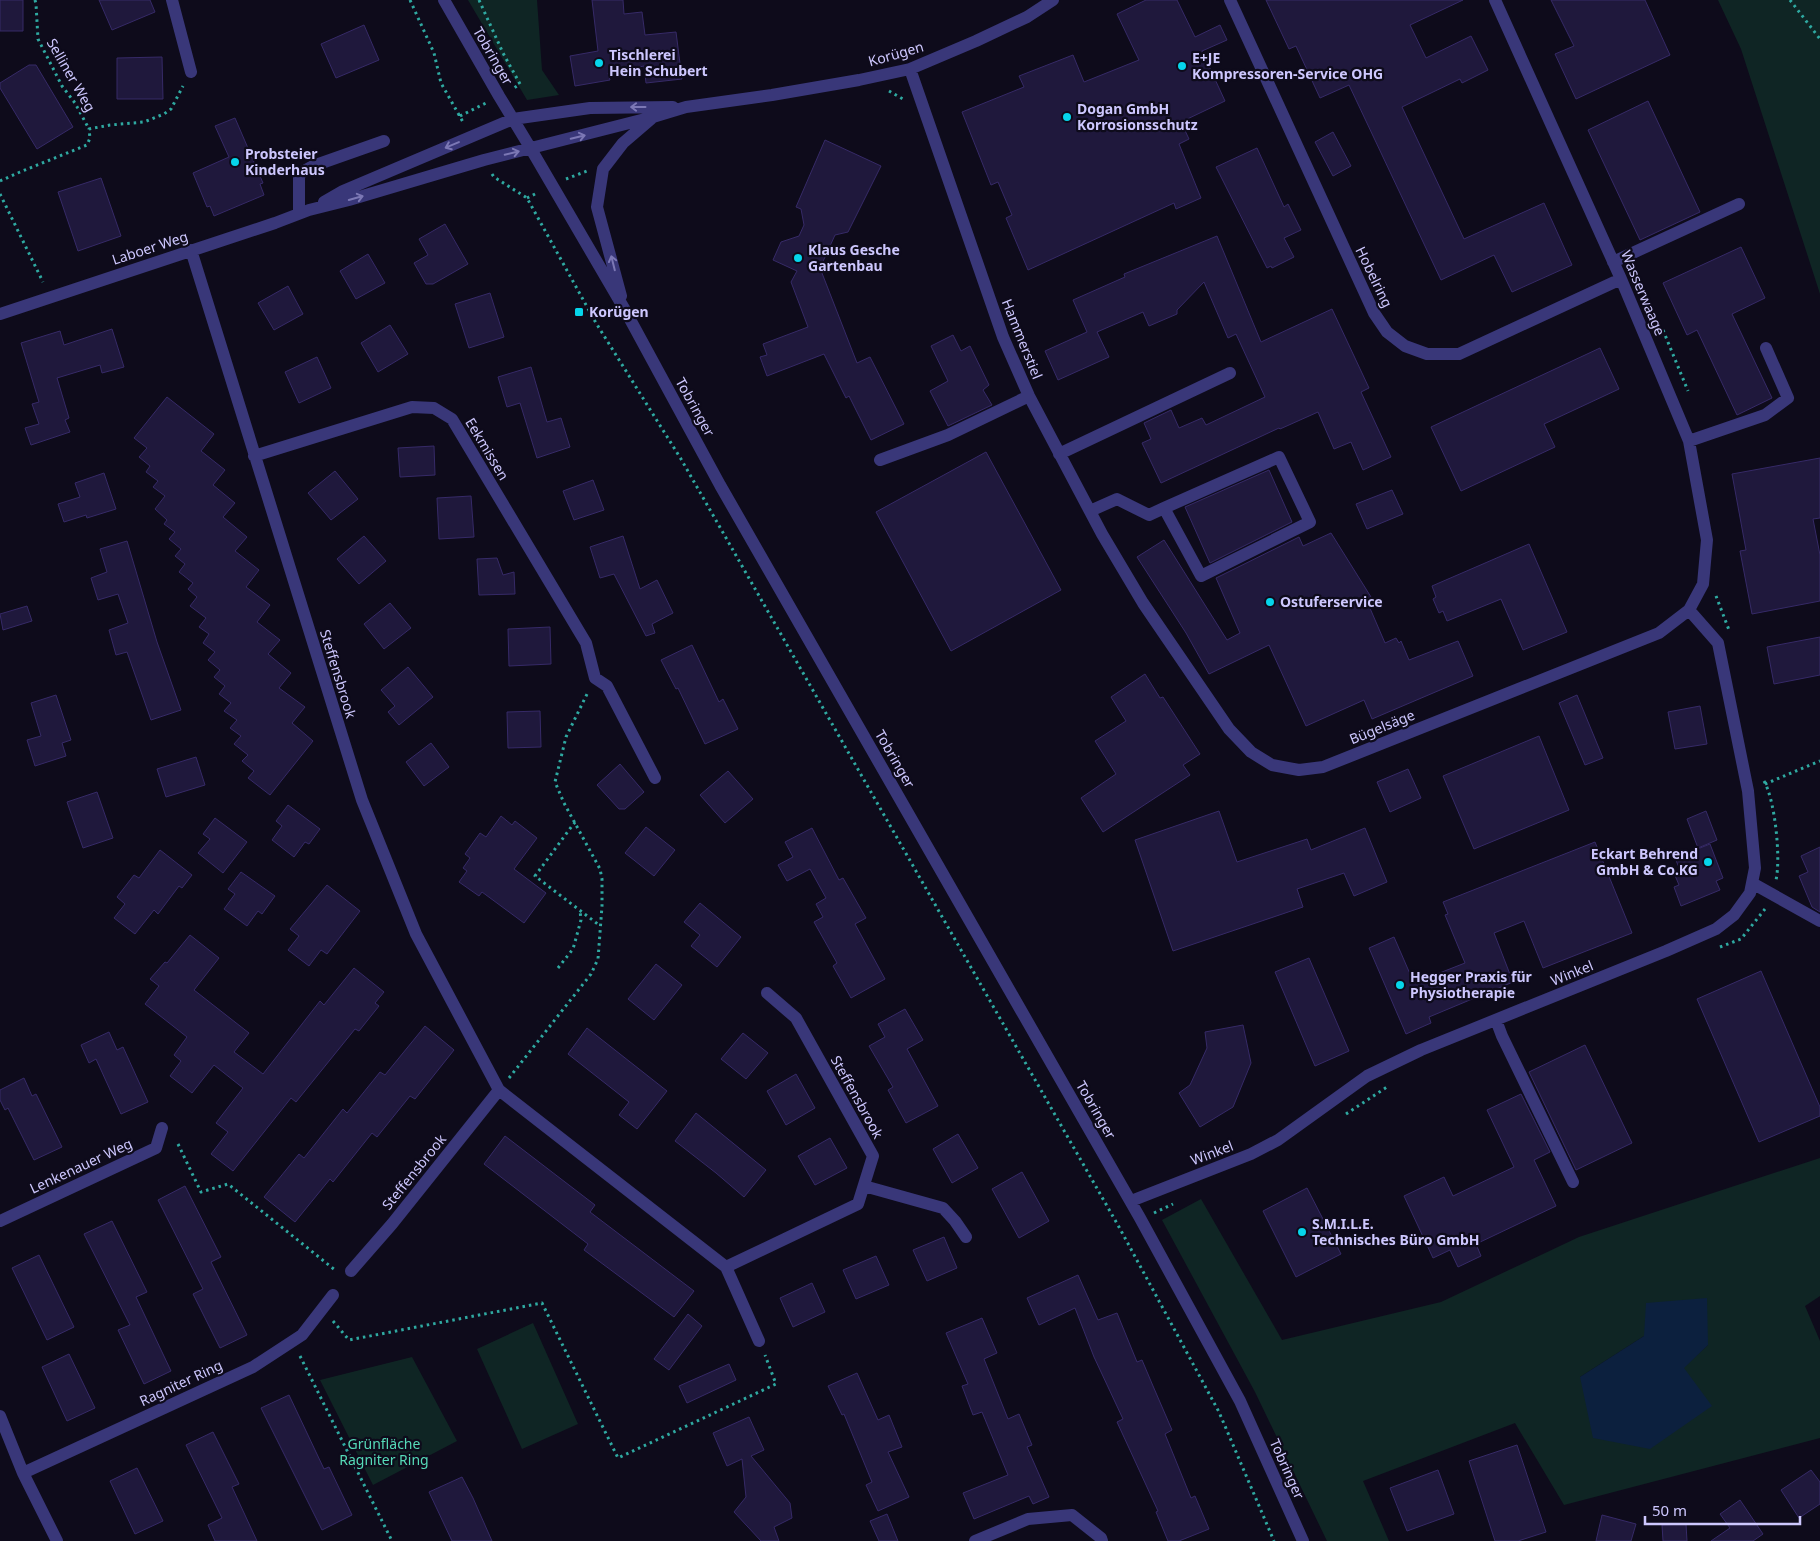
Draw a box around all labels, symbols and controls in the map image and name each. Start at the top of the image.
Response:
street label: Tobringer [469,23,518,88]
street label: Selliner Weg [43,35,100,115]
street label: Korügen [866,37,926,70]
place label: Tischlerei Hein Schubert [609,45,708,80]
place label: E+JE Kompressoren-Service OHG [1192,48,1383,83]
marker: Tischlerei Hein Schubert [593,57,605,69]
marker: E+JE Kompressoren-Service OHG [1176,60,1188,72]
place label: Dogan GmbH Korrosionsschutz [1077,99,1198,134]
one-way arrow [630,102,646,112]
marker: Dogan GmbH Korrosionsschutz [1061,111,1073,123]
one-way arrow [570,131,586,141]
one-way arrow [445,140,460,150]
place label: Probsteier Kinderhaus [245,144,325,179]
one-way arrow [504,148,520,158]
marker: Probsteier Kinderhaus [229,156,241,168]
one-way arrow [348,193,364,203]
street label: Laboer Weg [109,226,190,269]
place label: Klaus Gesche Gartenbau [808,240,900,275]
street label: Hobelring [1352,243,1397,310]
street label: Wasserwaage [1617,247,1670,338]
marker: Klaus Gesche Gartenbau [792,252,804,264]
one-way arrow [607,256,617,272]
street label: Hammerstiel [998,296,1047,382]
place label: Korügen [589,302,649,321]
marker: Korügen [573,306,585,318]
street label: Tobringer [672,374,719,440]
street label: Eekmissen [461,414,514,484]
place label: Ostuferservice [1280,592,1383,611]
marker: Ostuferservice [1264,596,1276,608]
street label: Steffensbrook [316,627,361,721]
street label: Bügelsäge [1346,705,1417,748]
street label: Tobringer [871,726,920,791]
place label: Eckart Behrend GmbH & Co.KG [1591,844,1698,879]
marker: Eckart Behrend GmbH & Co.KG [1702,856,1714,868]
street label: Winkel [1548,955,1596,990]
place label: Hegger Praxis für Physiotherapie [1410,967,1533,1002]
marker: Hegger Praxis für Physiotherapie [1394,979,1406,991]
street label: Steffensbrook [827,1052,888,1142]
street label: Tobringer [1072,1077,1121,1142]
street label: Steffensbrook [377,1130,450,1213]
street label: Lenkenauer Weg [26,1133,135,1198]
street label: Winkel [1188,1136,1236,1169]
place label: S.M.I.L.E. Technisches Büro GmbH [1312,1214,1480,1249]
marker: S.M.I.L.E. Technisches Büro GmbH [1296,1226,1308,1238]
street label: Ragniter Ring [136,1355,225,1410]
park label: Grünfläche Ragniter Ring [339,1434,429,1469]
street label: Tobringer [1266,1436,1309,1502]
scale bar [1645,1494,1800,1526]
text: 50 m [1652,1500,1687,1520]

